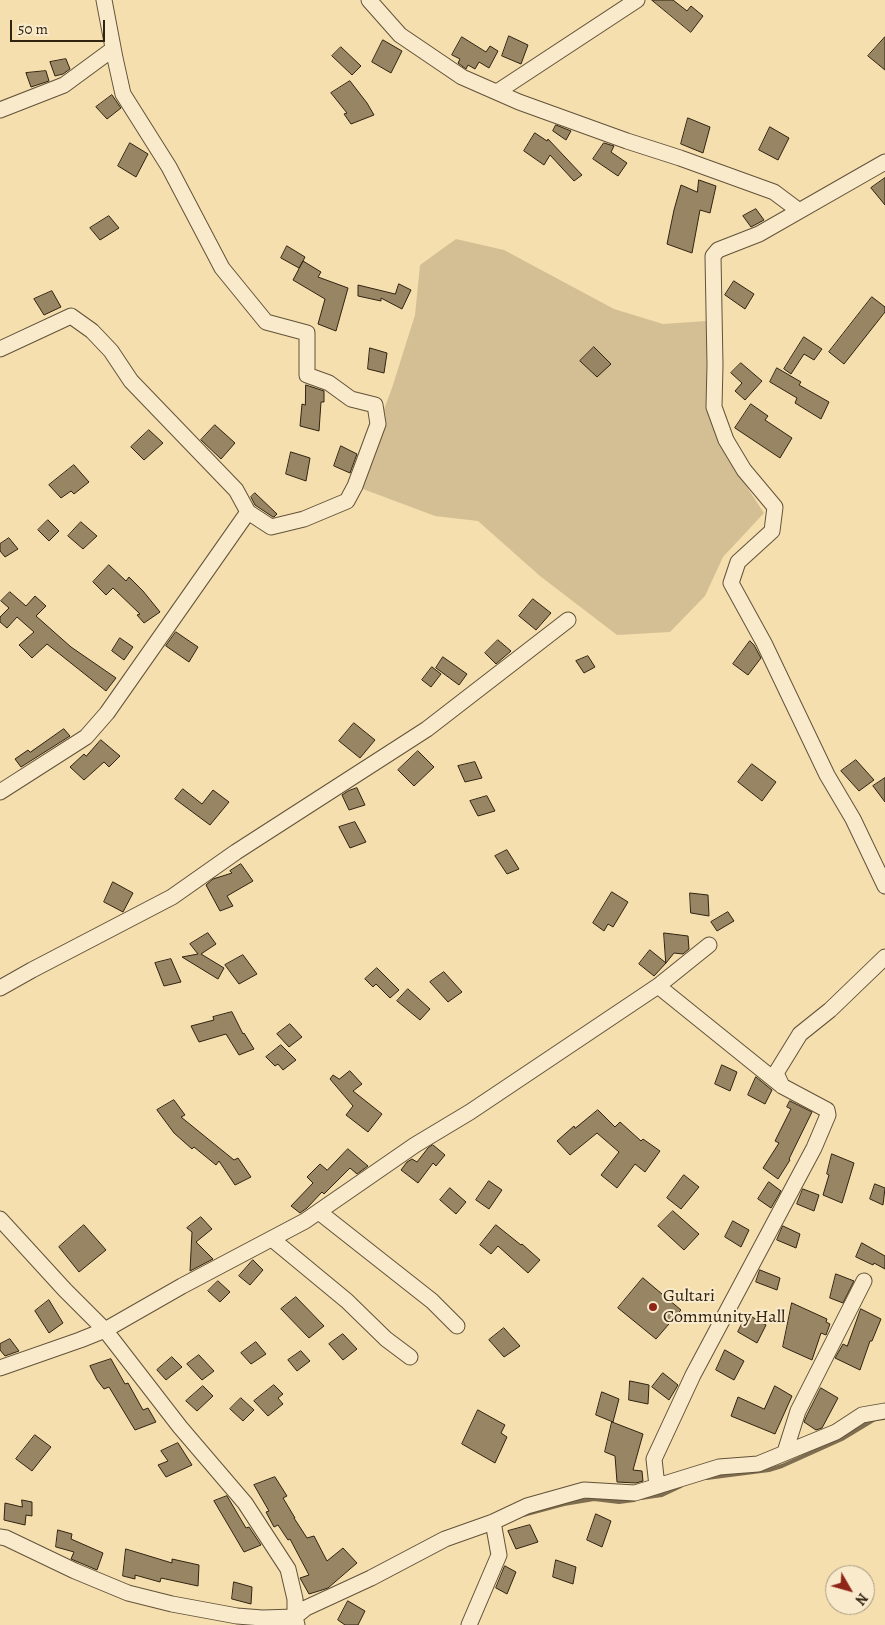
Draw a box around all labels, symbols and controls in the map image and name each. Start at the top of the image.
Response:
scale bar [12,10,108,42]
text: 50 m [18,19,48,39]
place label: Gultari Community Hall [663,1286,785,1328]
marker: Gultari Community Hall [647,1301,659,1313]
north arrow [825,1565,875,1615]
text: N [851,1589,872,1609]

